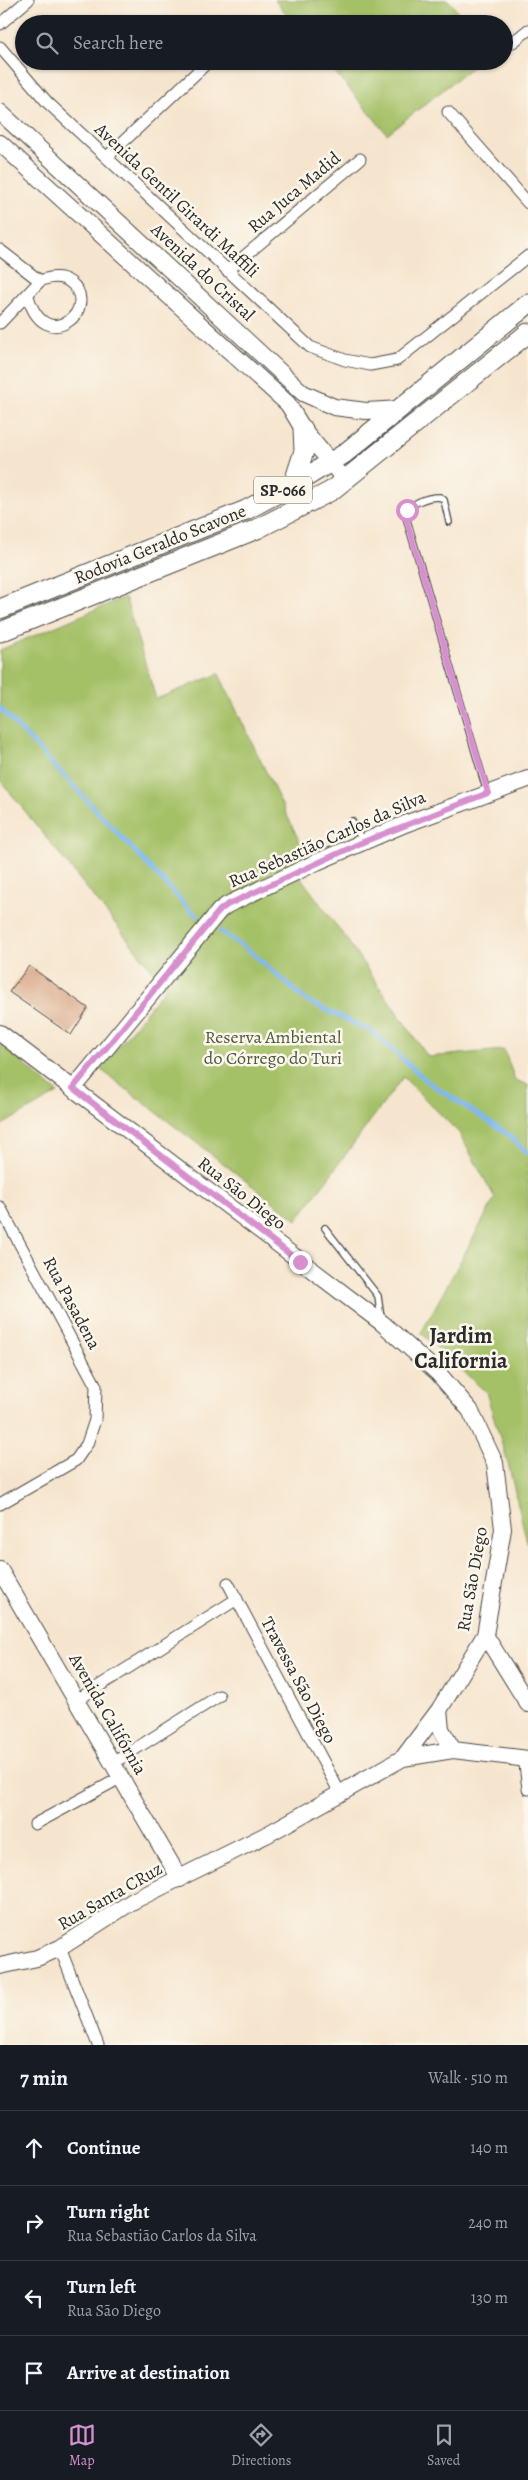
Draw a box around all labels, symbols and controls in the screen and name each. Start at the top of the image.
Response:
search box [15,15,513,70]
icon: search [33,29,61,57]
text: Search here [73,30,163,56]
street label: Avenida Gentil Girardi Maffili [89,117,264,283]
street label: Rua Juca Madid [242,146,346,238]
street label: Avenida do Cristal [145,217,260,327]
road number: SP-066 [254,476,312,504]
street label: Rodovia Geraldo Scavone [70,499,250,589]
route start [396,499,419,522]
street label: Rua Sebastião Carlos da Silva [225,784,430,893]
park label: Reserva Ambiental do Córrego do Turi [204,1025,342,1070]
street label: Rua São Diego [193,1151,291,1235]
route end [289,1251,312,1274]
street label: Rua Pasadena [38,1252,107,1354]
district label: Jardim California [414,1321,508,1376]
street label: Rua São Diego [451,1525,493,1633]
street label: Travessa São Diego [256,1613,342,1747]
street label: Avenida Califórnia [63,1648,153,1780]
street label: Rua Santa CRuz [53,1856,167,1936]
text: 7 min [20,2064,68,2092]
text: Walk · 510 m [428,2067,508,2089]
icon: ahead [20,2134,48,2162]
text: Continue [67,2135,141,2161]
text: 140 m [470,2137,508,2159]
text: Turn right [67,2199,149,2225]
icon: right [20,2209,48,2237]
text: 240 m [468,2212,508,2234]
text: Rua Sebastião Carlos da Silva [67,2225,257,2247]
text: Turn left [67,2274,136,2300]
icon: left [20,2284,48,2312]
text: 130 m [471,2287,508,2309]
text: Rua São Diego [67,2300,161,2322]
icon: arrive [20,2359,48,2387]
text: Arrive at destination [67,2360,230,2386]
tab: Map [68,2421,96,2470]
tab: Directions [231,2421,291,2470]
tab: Saved [427,2421,460,2470]

